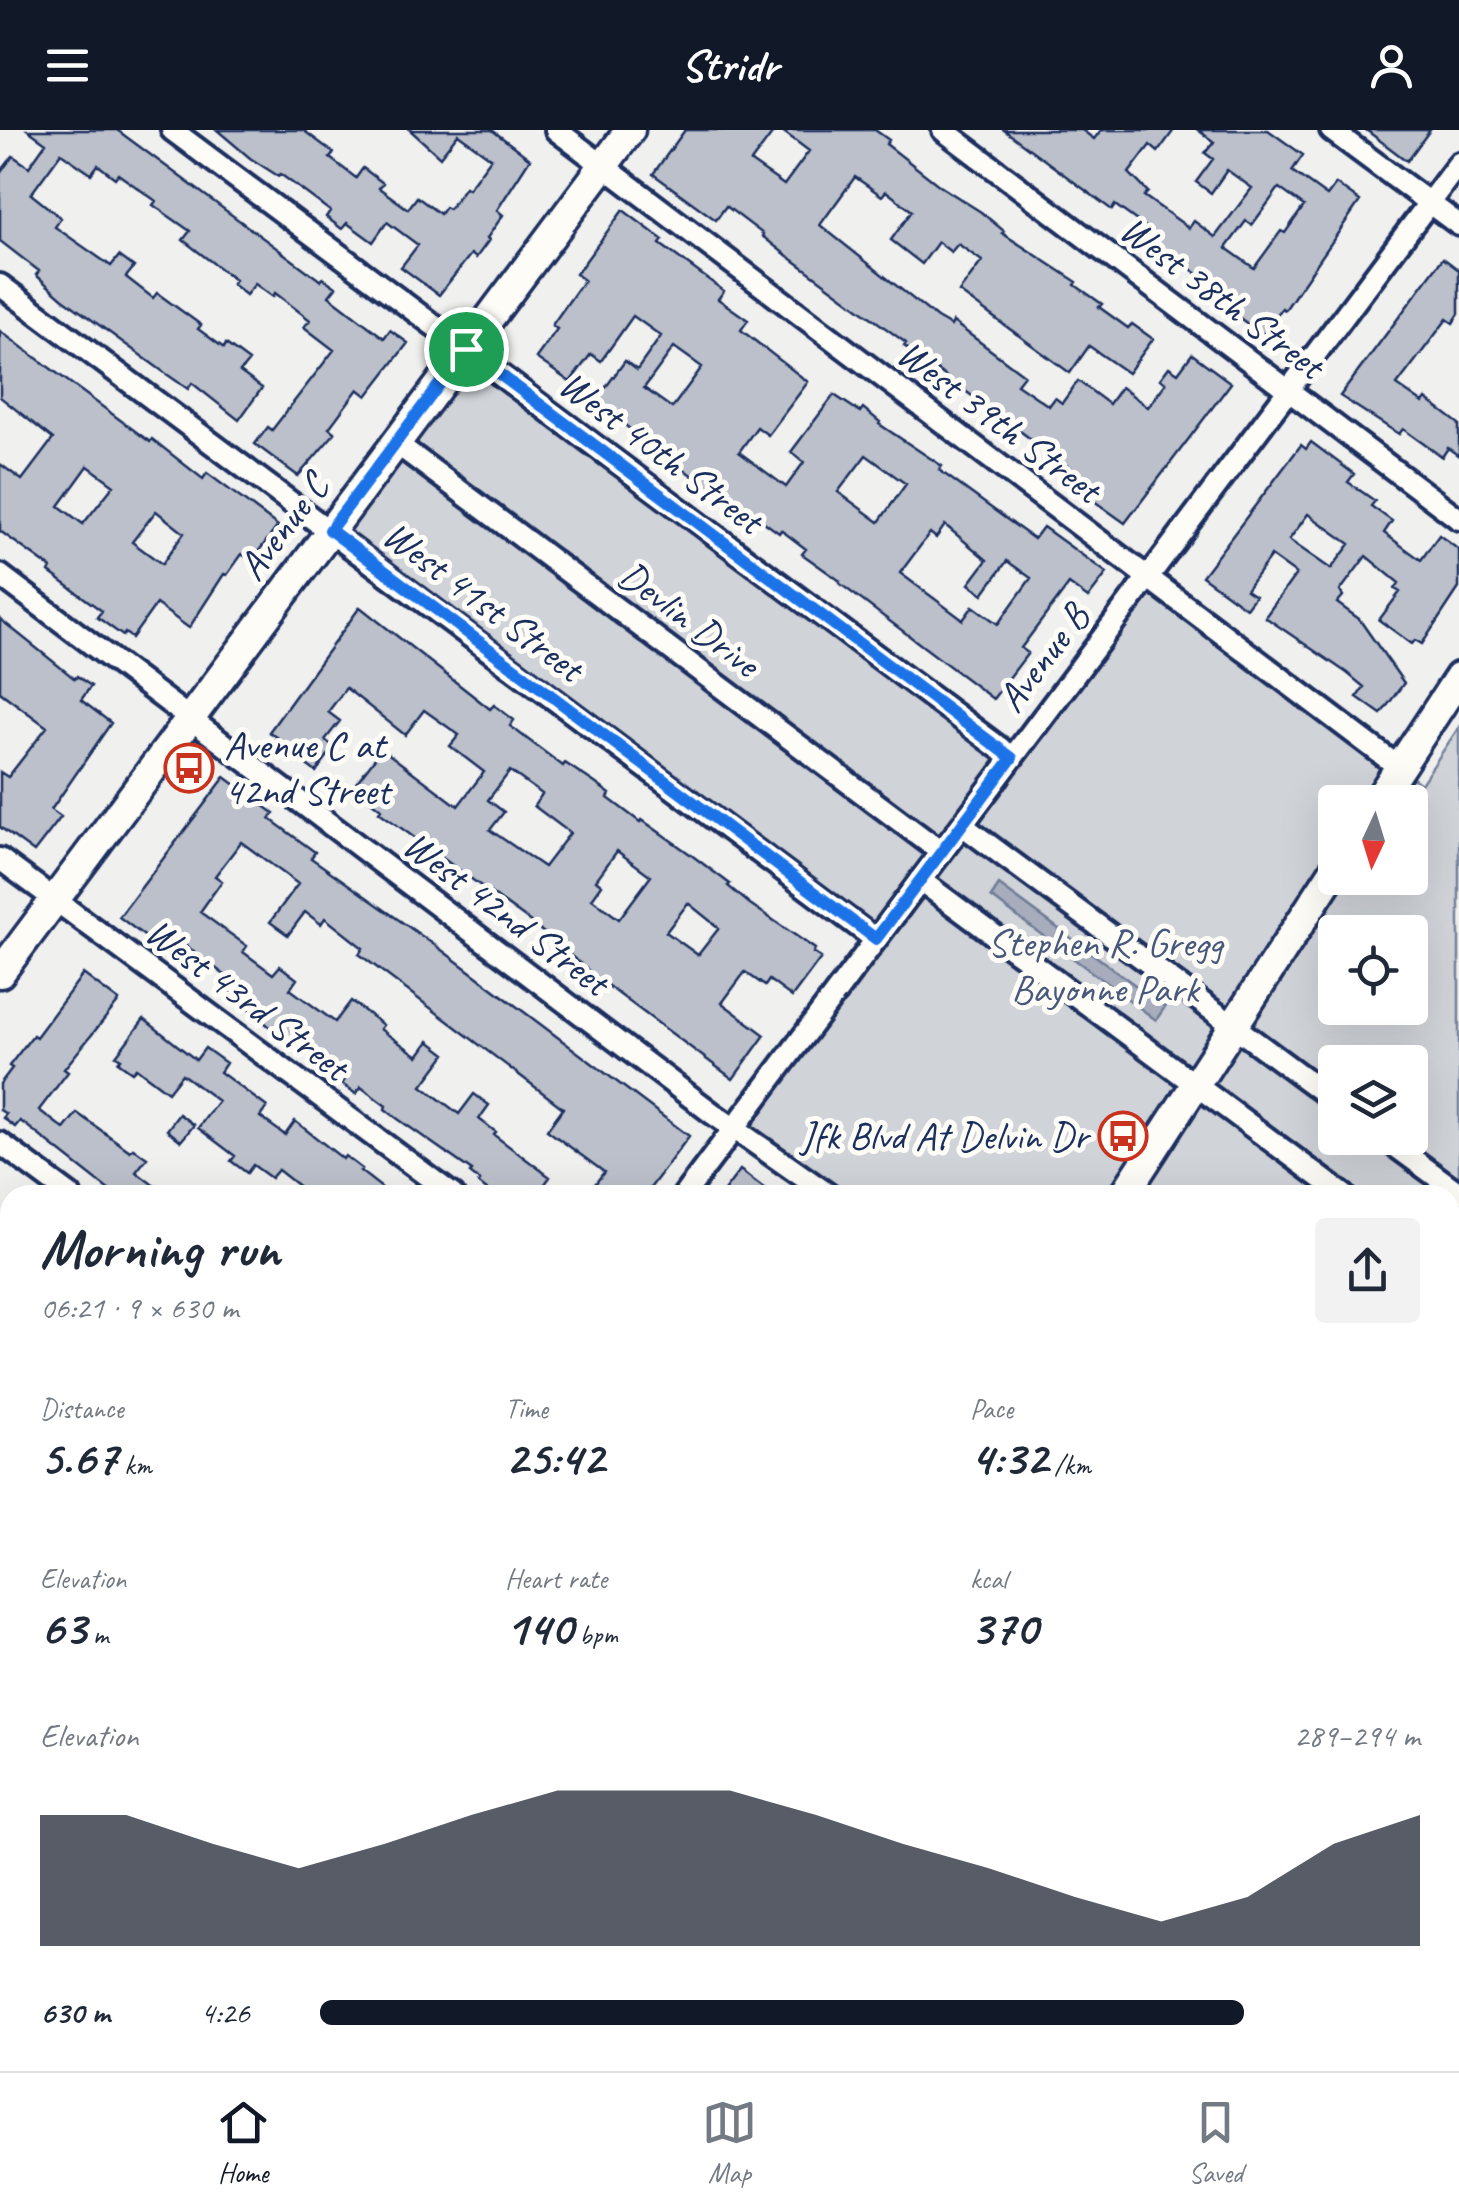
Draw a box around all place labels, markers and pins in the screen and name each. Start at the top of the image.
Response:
pin [424,307,509,392]
place label: Avenue C at 42nd Street [224,720,393,816]
bus stop icon: Avenue C at 42nd Street [163,742,215,794]
bus stop icon: Jfk Blvd At Delvin Dr [1097,1110,1149,1162]
place label: Jfk Blvd At Delvin Dr [799,1111,1092,1161]

